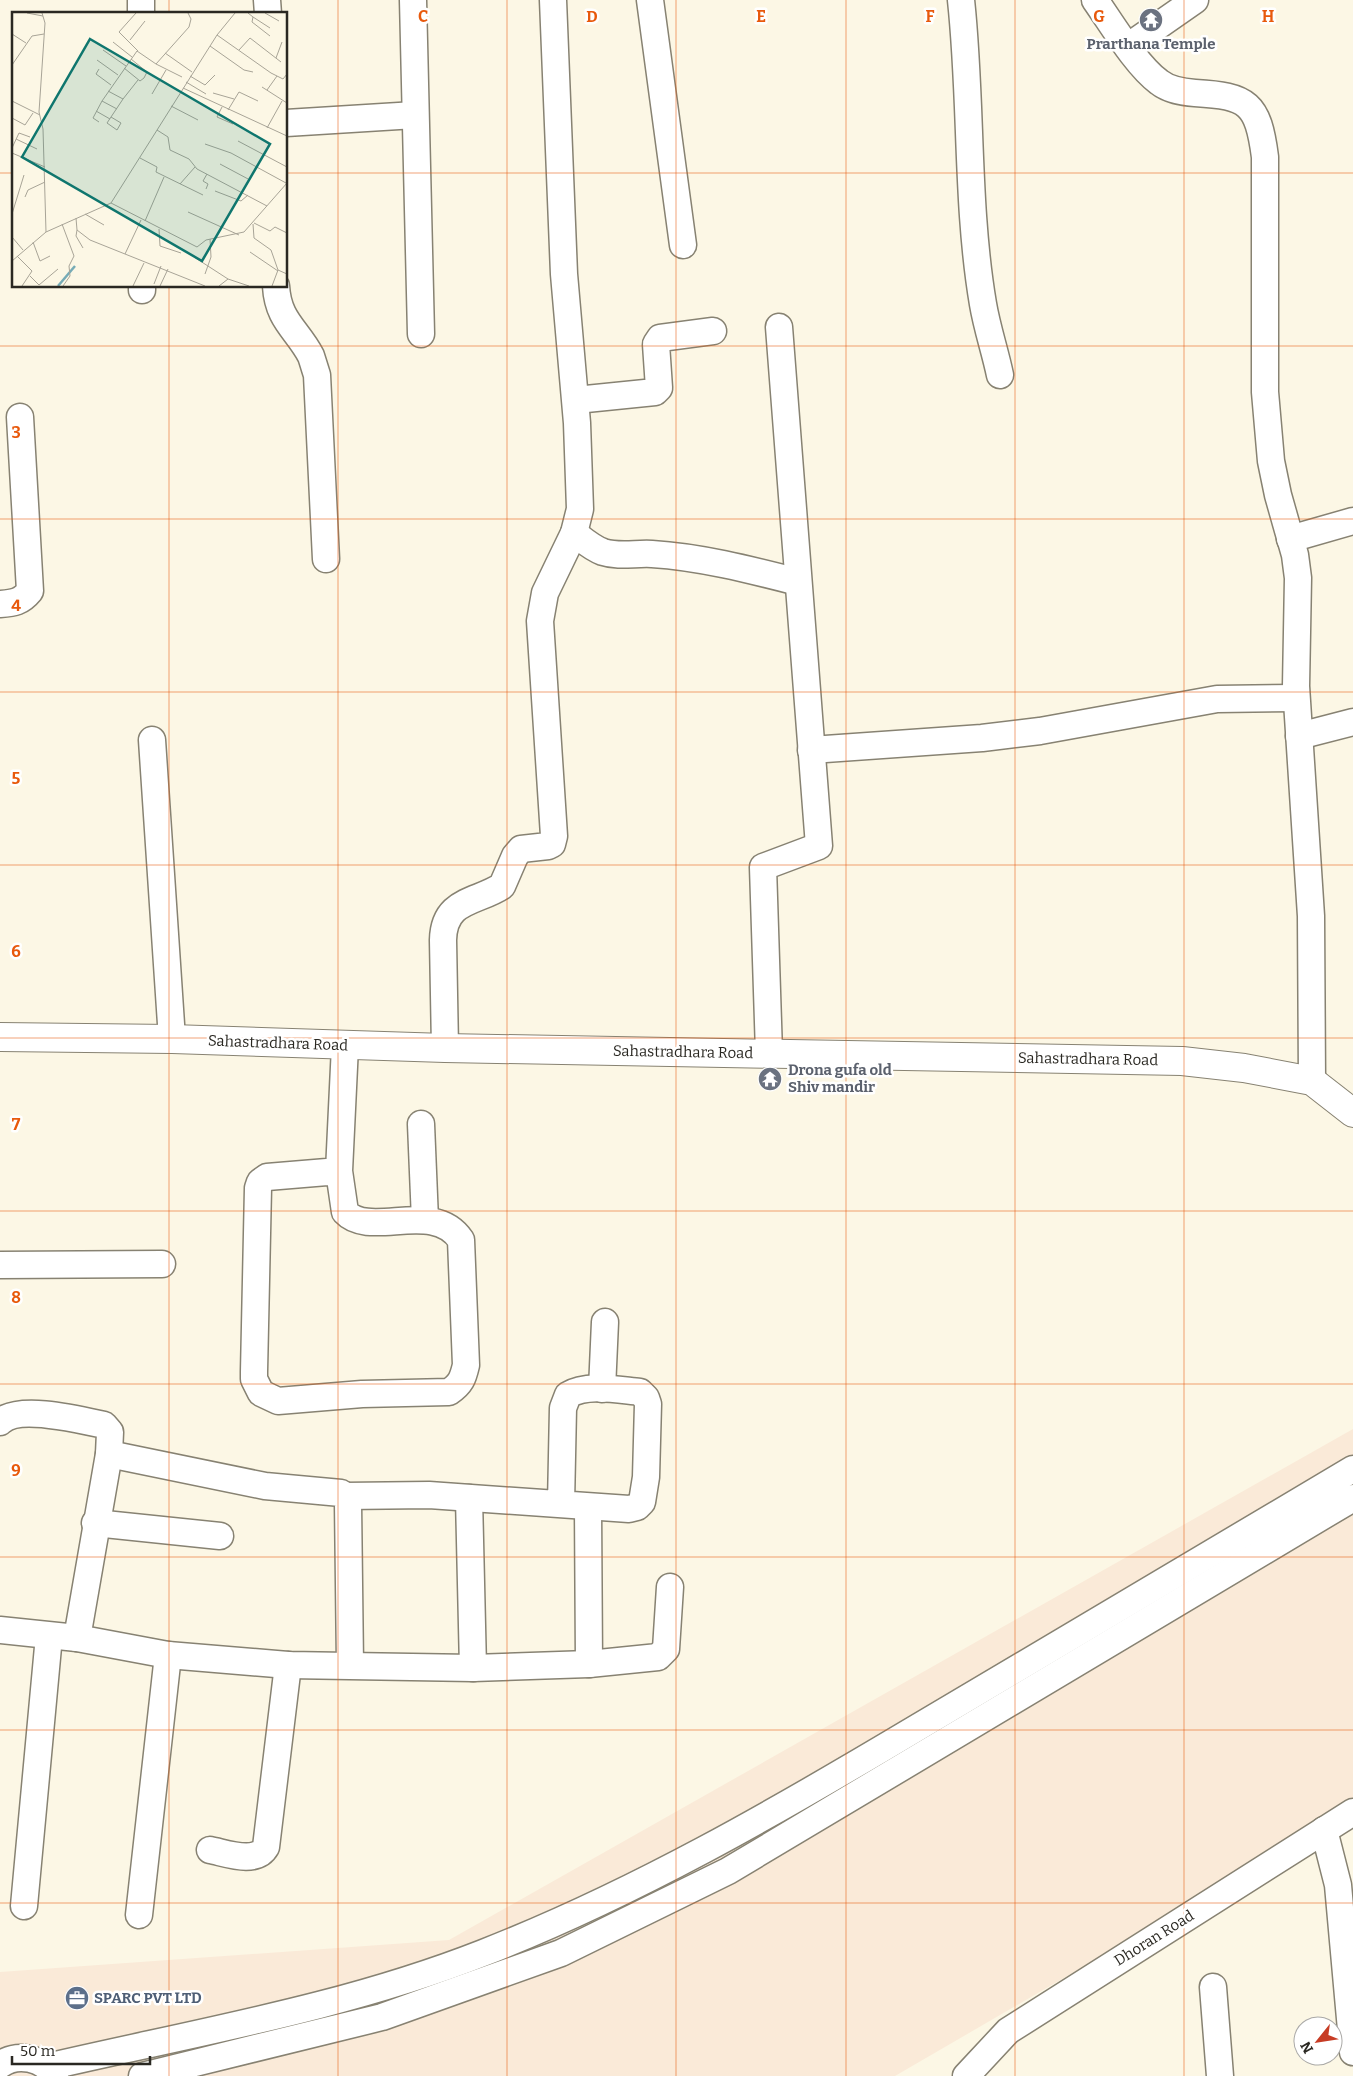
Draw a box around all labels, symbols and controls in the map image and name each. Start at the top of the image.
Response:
text: C [418,7,428,26]
text: D [586,7,598,26]
text: E [756,7,766,26]
text: F [926,7,935,26]
text: G [1093,7,1105,26]
temple icon: Prarthana Temple [1138,7,1164,33]
text: H [1262,7,1275,26]
inset map [12,12,288,288]
place label: Prarthana Temple [1087,35,1215,53]
text: 3 [11,423,21,442]
text: 4 [11,596,21,615]
text: 5 [12,769,21,788]
text: 6 [11,942,21,961]
street label: Sahastradhara Road [208,1032,349,1054]
street label: Sahastradhara Road [613,1042,753,1062]
street label: Sahastradhara Road [1018,1049,1158,1069]
place label: Drona gufa old Shiv mandir [788,1061,892,1096]
temple icon: Drona gufa old Shiv mandir [757,1066,783,1092]
text: 7 [12,1115,21,1134]
text: 8 [11,1288,21,1307]
text: 9 [11,1461,21,1480]
street label: Dhoran Road [1111,1906,1197,1970]
office icon: SPARC PVT LTD [64,1985,90,2011]
place label: SPARC PVT LTD [94,1989,202,2007]
north arrow [1293,2016,1343,2066]
scale bar [12,2034,150,2066]
text: N [1297,2038,1317,2056]
text: 50 m [20,2042,56,2060]

